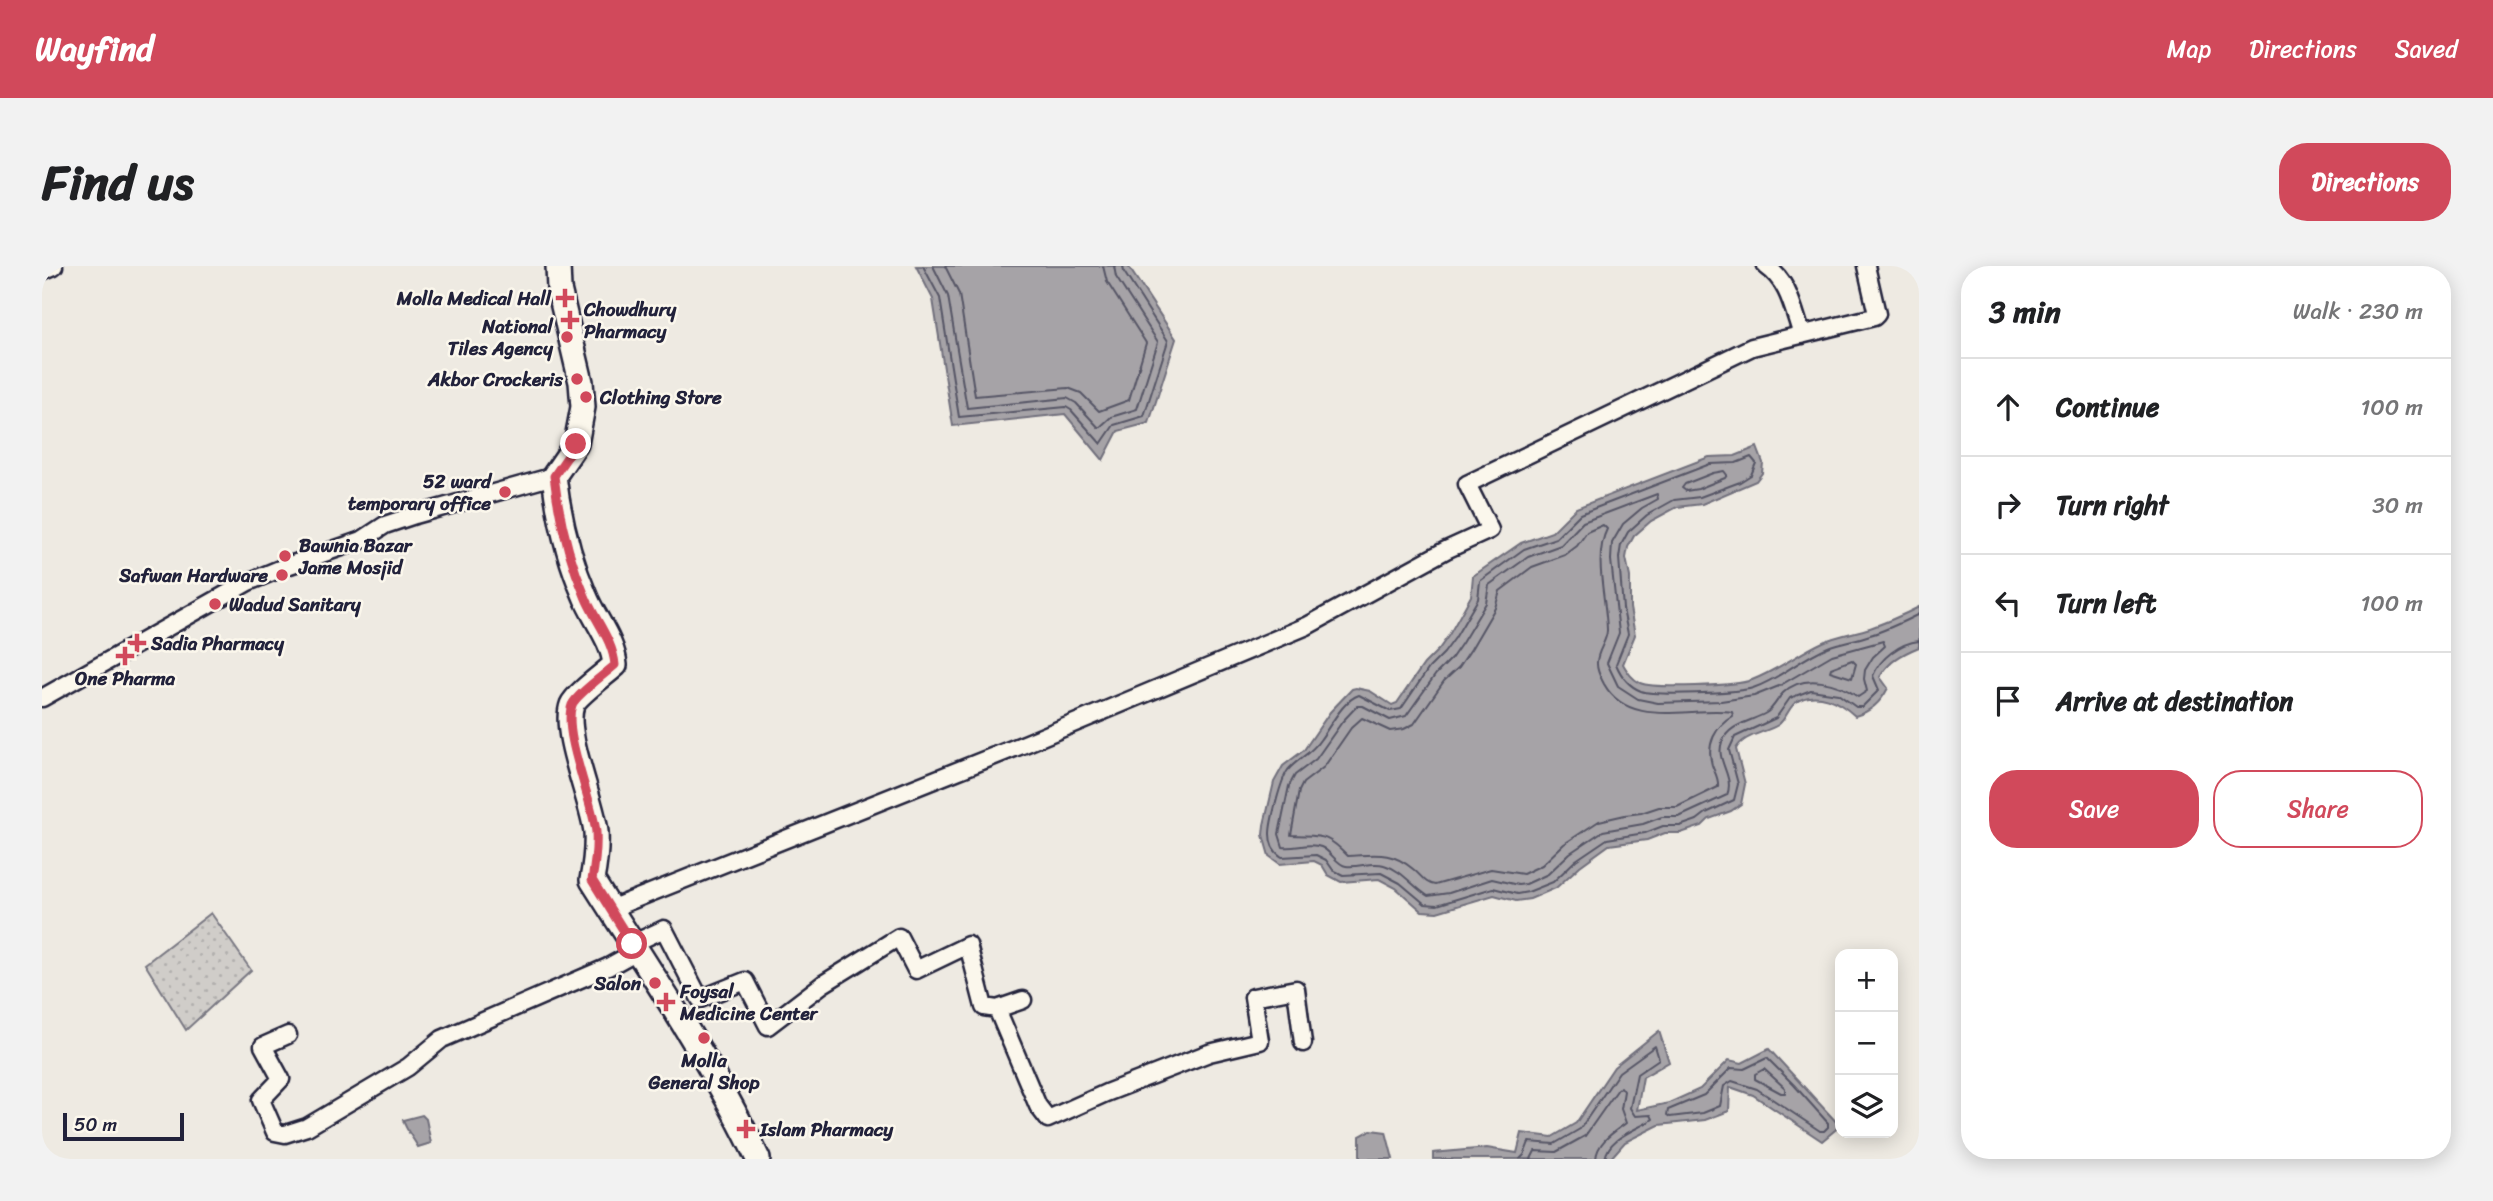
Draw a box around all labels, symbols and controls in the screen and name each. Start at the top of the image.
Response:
text: Wayfind [35,20,154,78]
text: Map [2167,28,2211,70]
text: Directions [2249,28,2357,70]
text: Saved [2395,28,2458,70]
text: Find us [42,139,194,226]
button: Directions [2279,143,2451,221]
place label: Molla Medical Hall [396,282,553,315]
text: 3 min [1989,285,2061,339]
marker: Molla Medical Hall [557,290,573,306]
text: Walk · 230 m [2293,291,2423,332]
place label: Chowdhury Pharmacy [583,293,678,348]
place label: National Tiles Agency [448,310,554,365]
marker: Chowdhury Pharmacy [562,312,578,328]
marker: National Tiles Agency [559,329,575,345]
place label: Akbor Crockeris [427,363,564,396]
marker: Akbor Crockeris [569,371,585,387]
place label: Clothing Store [599,381,722,414]
text: Continue [2056,384,2159,430]
text: 100 m [2360,387,2423,428]
icon: ahead [1989,388,2027,426]
marker: Clothing Store [578,389,594,405]
route end [560,428,591,459]
place label: 52 ward temporary office [348,465,493,520]
text: Turn right [2056,482,2169,528]
marker: 52 ward temporary office [497,484,513,500]
text: 30 m [2372,485,2423,526]
icon: right [1989,486,2027,524]
place label: Bawnia Bazar Jame Mosjid [298,529,414,584]
marker: Bawnia Bazar Jame Mosjid [277,548,293,564]
place label: Safwan Hardware [118,559,268,592]
marker: Safwan Hardware [274,567,290,583]
text: Turn left [2056,580,2156,626]
text: 100 m [2360,583,2423,624]
icon: left [1989,584,2027,622]
place label: Wadud Sanitary [229,588,362,621]
marker: Wadud Sanitary [207,596,223,612]
place label: Sadia Pharmacy [150,627,285,660]
marker: Sadia Pharmacy [129,635,145,651]
marker: One Pharma [117,648,133,664]
place label: One Pharma [75,662,176,695]
text: Arrive at destination [2056,678,2293,724]
icon: arrive [1989,682,2027,720]
button: Save [1989,770,2199,848]
button: Share [2213,770,2423,848]
route start [616,928,647,959]
map controls [1835,949,1898,1138]
button: + [1835,949,1898,1012]
place label: Salon [593,967,642,1000]
marker: Salon [647,975,663,991]
place label: Foysal Medicine Center [679,975,819,1030]
marker: Foysal Medicine Center [658,994,674,1010]
button: − [1835,1012,1898,1075]
marker: Molla General Shop [696,1030,712,1046]
place label: Molla General Shop [648,1044,760,1099]
button: layers [1835,1075,1898,1138]
text: 50 m [74,1108,117,1141]
scale bar [63,1110,184,1142]
place label: Islam Pharmacy [759,1113,894,1146]
marker: Islam Pharmacy [738,1121,754,1137]

